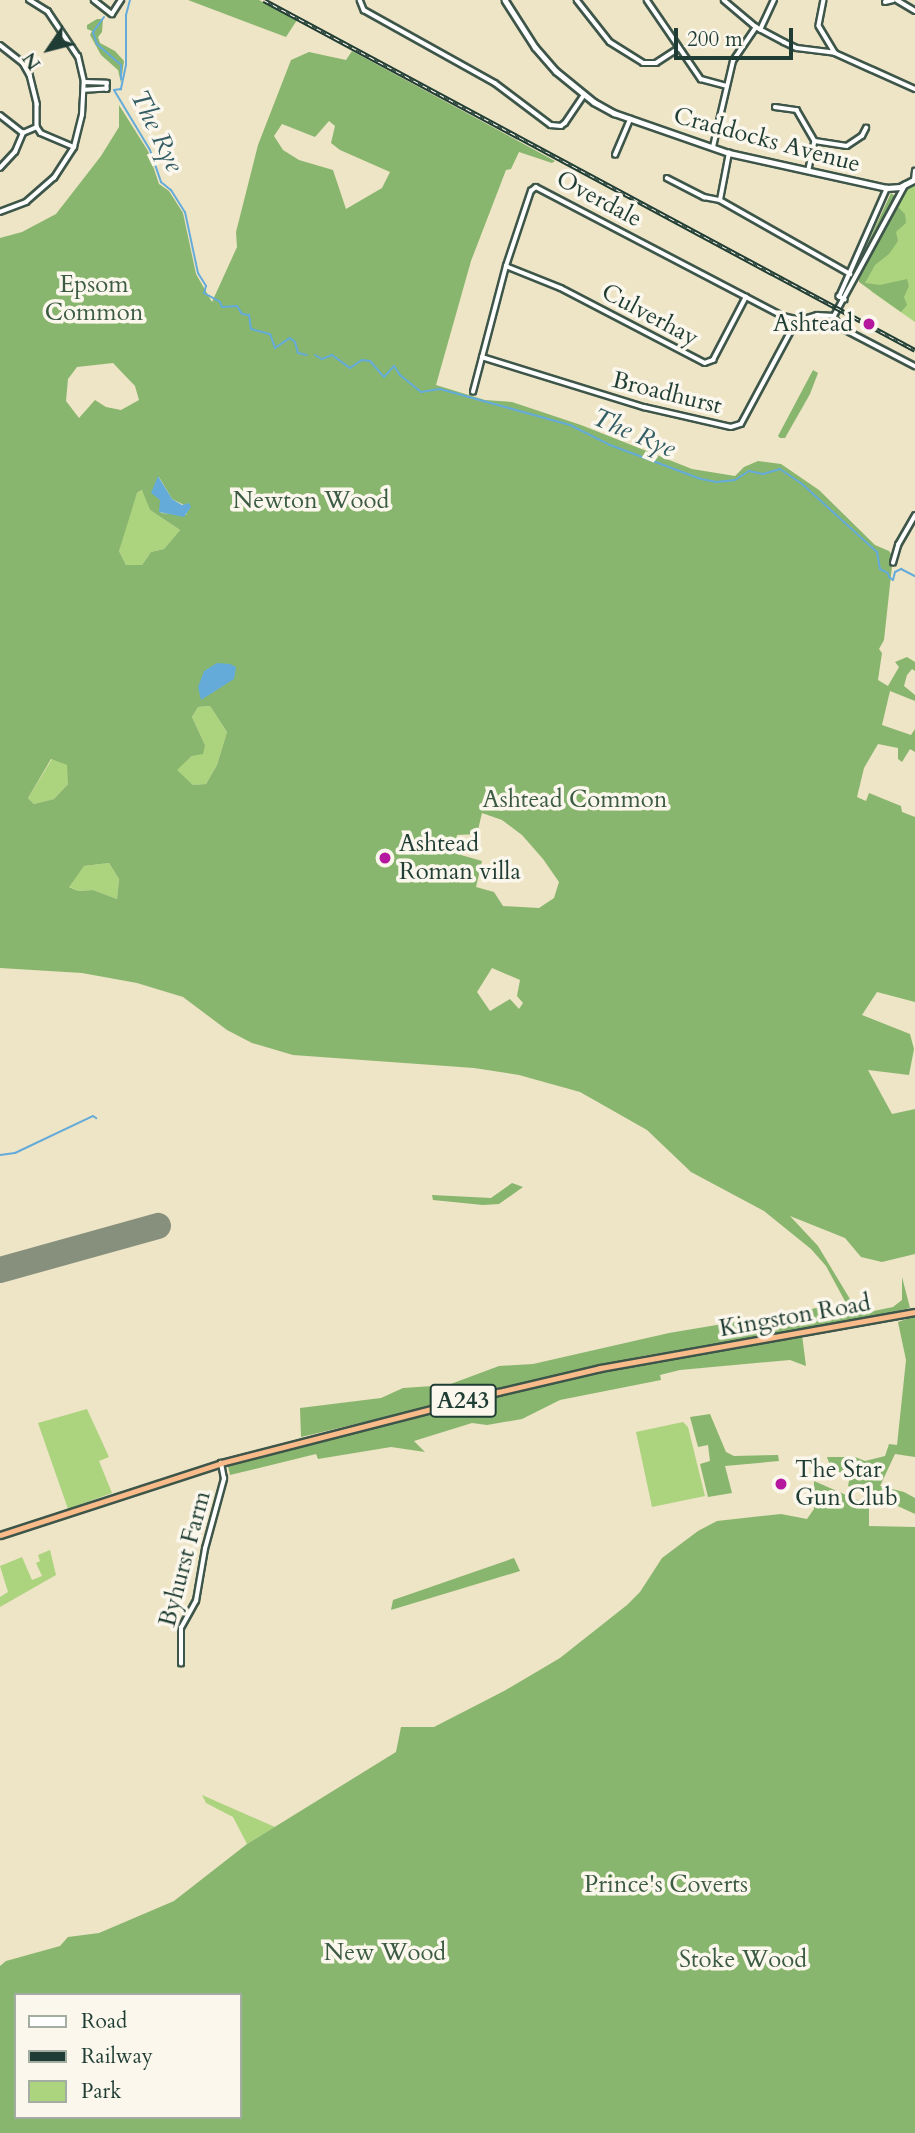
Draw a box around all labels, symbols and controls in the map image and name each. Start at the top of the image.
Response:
north arrow [14,14,84,84]
scale bar [677,14,796,58]
text: 200 m [687,25,743,54]
text: N [16,47,47,75]
water label: The Rye [124,85,190,177]
street label: Craddocks Avenue [671,101,863,179]
street label: Overdale [551,165,647,233]
park label: Epsom Common [45,271,143,327]
street label: Culverhay [597,277,703,353]
place label: Ashtead [773,310,853,338]
marker: Ashtead [859,314,879,334]
street label: Broadhurst [609,365,725,421]
water label: The Rye [588,402,680,464]
park label: Newton Wood [233,487,389,515]
park label: Ashtead Common [483,786,667,814]
place label: Ashtead Roman villa [399,830,521,886]
marker: Ashtead Roman villa [377,850,393,866]
street label: Kingston Road [717,1289,873,1343]
road number: A243 [428,1382,498,1420]
place label: The Star Gun Club [795,1456,898,1512]
marker: The Star Gun Club [773,1476,789,1492]
street label: Byhurst Farm [153,1488,217,1630]
park label: Prince's Coverts [584,1871,748,1899]
park label: New Wood [324,1939,446,1967]
park label: Stoke Wood [679,1946,807,1974]
legend [14,1993,242,2119]
text: Road [81,2007,127,2036]
text: Railway [81,2042,153,2071]
text: Park [81,2077,121,2106]

